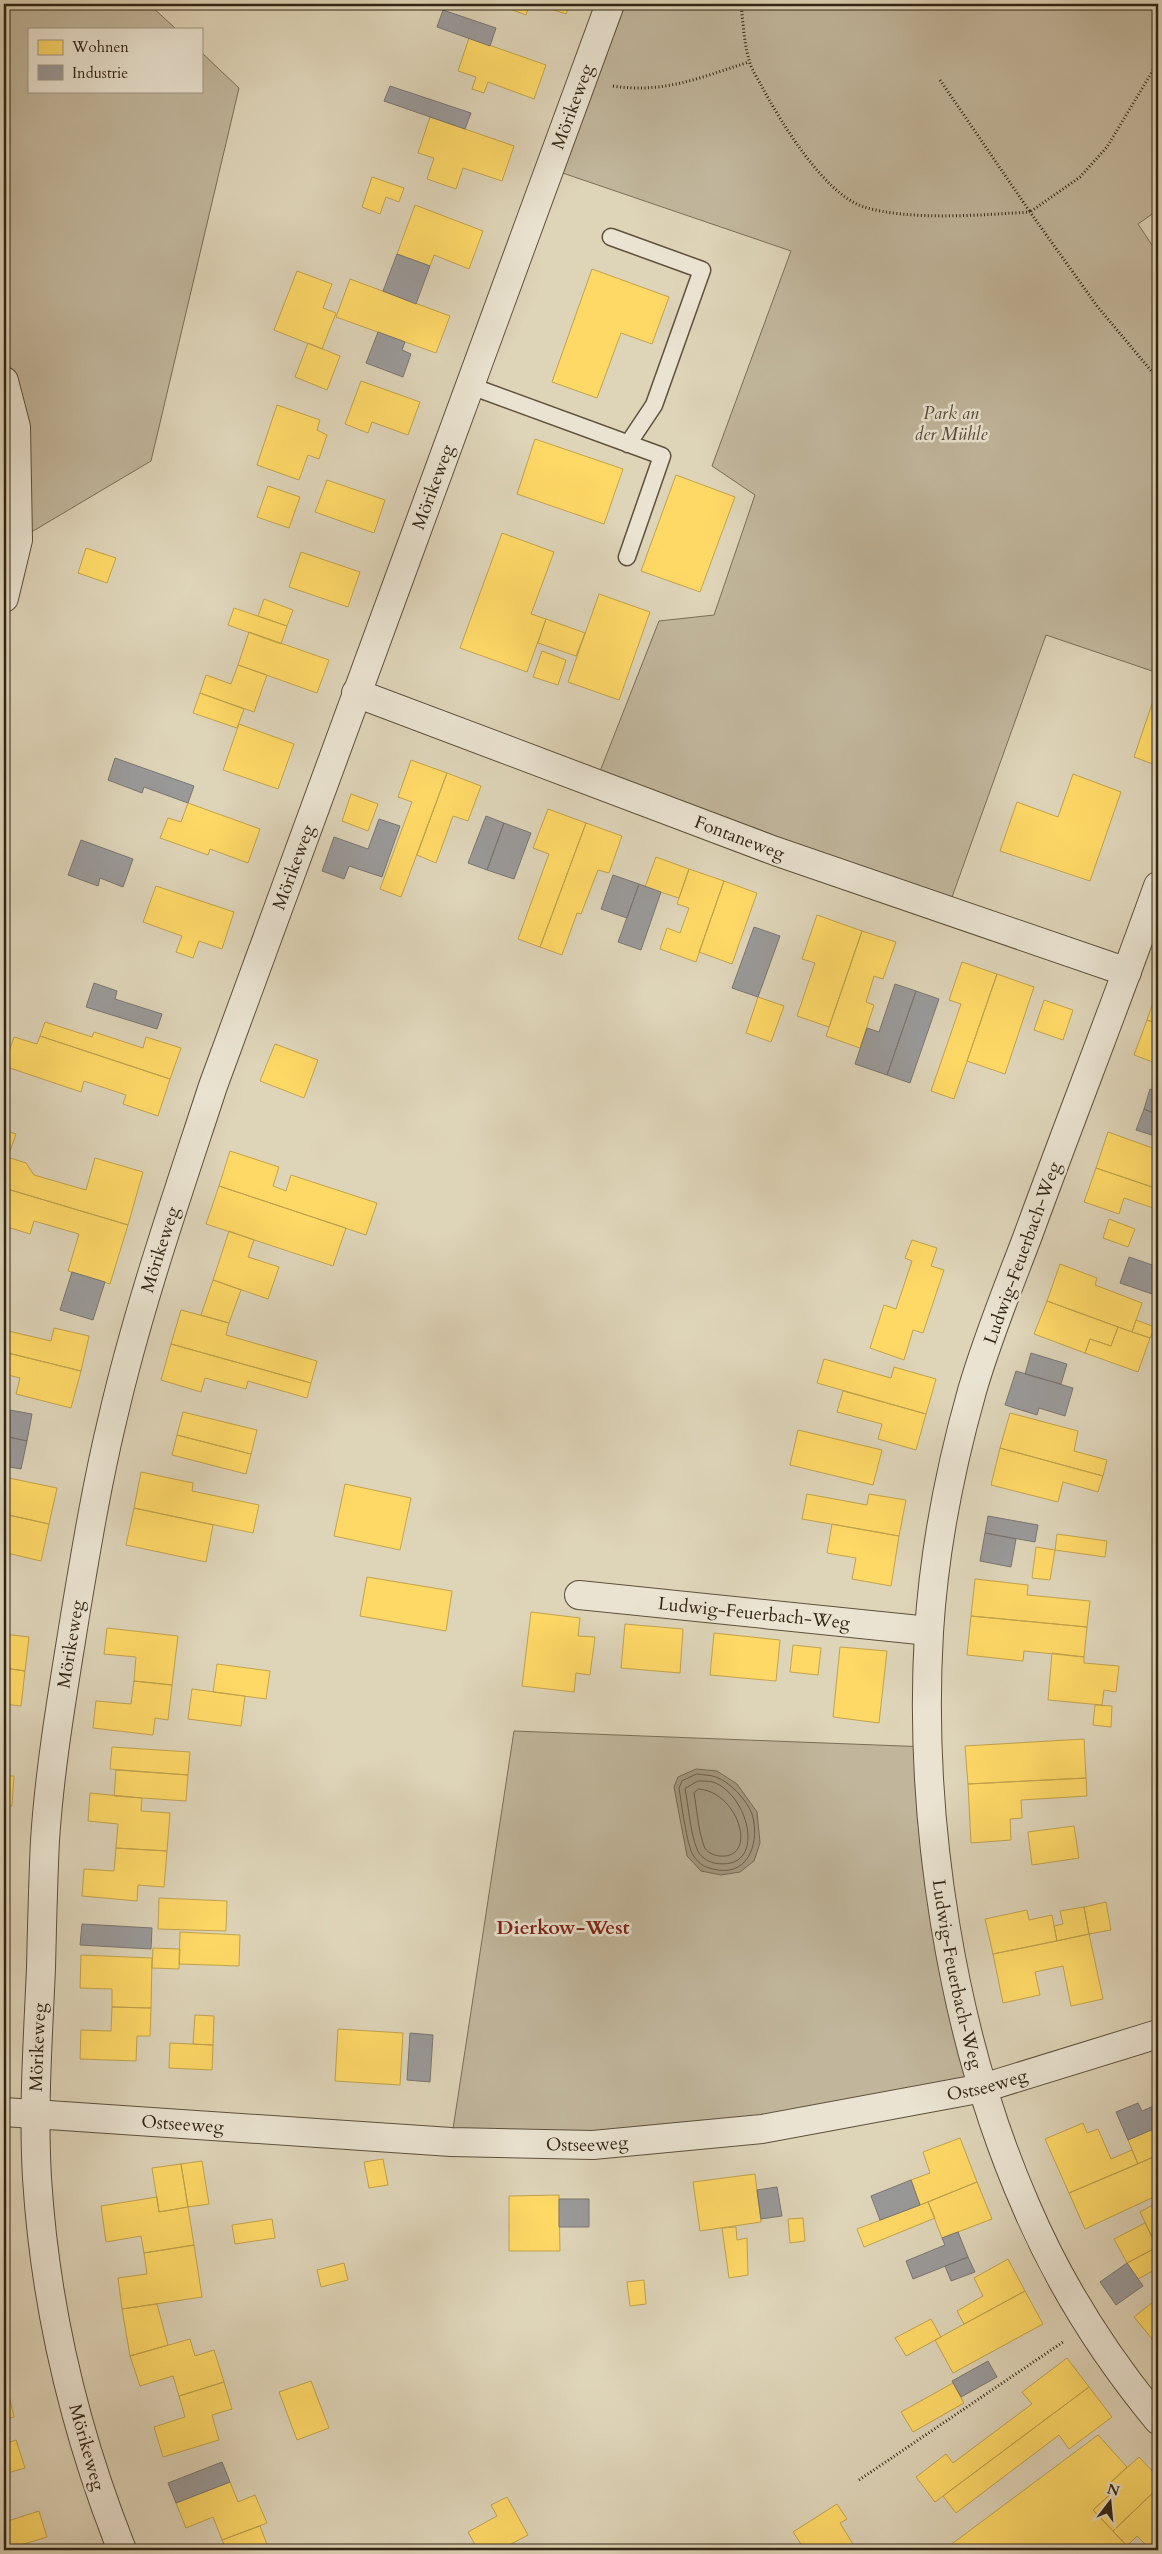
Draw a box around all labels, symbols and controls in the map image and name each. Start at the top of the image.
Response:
legend [28,28,202,92]
text: Wohnen [71,37,129,57]
street label: Mörikeweg [546,60,600,153]
text: Industrie [72,63,128,83]
park label: Park an der Mühle [915,401,988,447]
street label: Mörikeweg [406,440,461,533]
street label: Fontaneweg [691,810,789,867]
street label: Mörikeweg [267,821,321,913]
street label: Ludwig-Feuerbach-Weg [978,1158,1067,1348]
street label: Mörikeweg [135,1203,186,1296]
street label: Ludwig-Feuerbach-Weg [657,1591,852,1636]
street label: Mörikeweg [52,1597,91,1690]
street label: Ludwig-Feuerbach-Weg [926,1878,989,2073]
district label: Dierkow-West [496,1914,630,1941]
street label: Mörikeweg [24,2001,52,2092]
street label: Ostseeweg [945,2063,1031,2107]
street label: Ostseeweg [141,2109,225,2140]
street label: Ostseeweg [545,2130,630,2158]
street label: Mörikeweg [62,2401,111,2494]
north arrow [1084,2476,1134,2526]
text: N [1105,2479,1122,2501]

